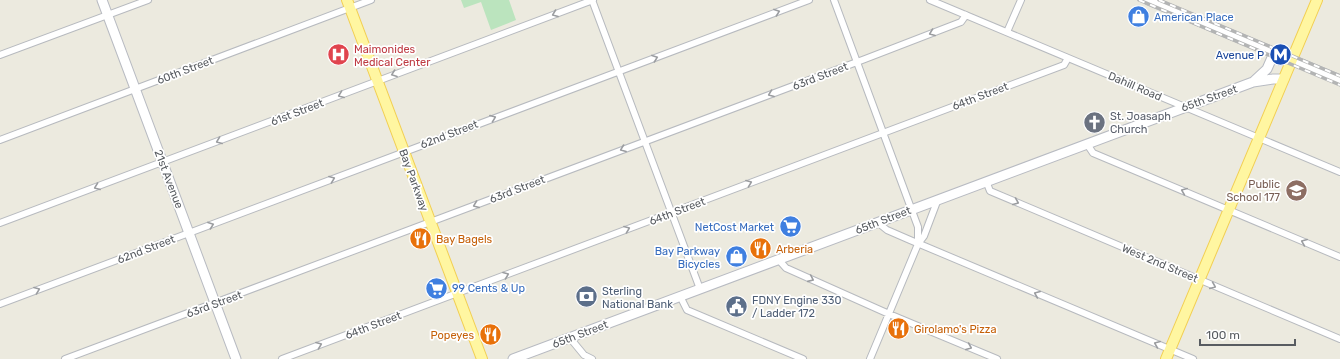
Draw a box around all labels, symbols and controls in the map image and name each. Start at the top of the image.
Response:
shop icon: American Place [1125,4,1151,30]
one-way arrow [773,9,780,17]
one-way arrow [552,10,559,18]
place label: American Place [1154,11,1234,24]
one-way arrow [929,28,936,36]
hospital icon: Maimonides Medical Center [325,42,351,68]
metro station icon: Avenue P [1267,42,1293,68]
place label: Maimonides Medical Center [354,43,431,69]
place label: Avenue P [1216,49,1264,62]
street label: 60th Street [155,54,216,87]
one-way arrow [651,54,658,62]
street label: 63rd Street [791,60,850,93]
street label: Dahill Road [1106,69,1164,104]
one-way arrow [391,70,398,78]
street label: 64th Street [950,80,1011,113]
street label: 65th Street [1179,82,1240,115]
one-way arrow [768,89,775,98]
one-way arrow [337,90,344,98]
street label: 61st Street [269,96,326,128]
church icon: St. Joasaph Church [1081,109,1107,135]
place label: St. Joasaph Church [1110,110,1171,136]
one-way arrow [490,114,497,122]
street label: 62nd Street [418,117,481,151]
one-way arrow [215,136,222,144]
one-way arrow [620,145,627,153]
street label: Bay Parkway [396,147,431,213]
street label: 21st Avenue [151,148,186,210]
street label: 63rd Street [488,173,547,206]
one-way arrow [329,175,336,183]
school or university icon: Public School 177 [1283,177,1309,203]
place label: Public School 177 [1226,178,1280,204]
one-way arrow [746,180,753,188]
one-way arrow [94,182,101,190]
one-way arrow [1181,188,1188,196]
street label: 64th Street [647,195,708,228]
one-way arrow [1012,197,1020,205]
one-way arrow [472,200,479,209]
street label: 65th Street [853,204,914,237]
supermarket icon: NetCost Market [777,214,803,240]
one-way arrow [207,221,214,229]
place label: NetCost Market [695,221,775,234]
restaurant icon: Bay Bagels [407,226,433,252]
one-way arrow [624,226,631,234]
street label: 62nd Street [115,232,178,266]
place label: Bay Bagels [436,233,493,246]
restaurant icon: Arberia [747,236,773,262]
one-way arrow [1301,239,1309,247]
street label: West 2nd Street [1120,242,1200,286]
place label: Arberia [776,243,813,256]
shop icon: Bay Parkway Bicycles [723,244,749,270]
place label: Bay Parkway Bicycles [655,245,720,271]
one-way arrow [502,271,509,279]
one-way arrow [806,274,814,282]
supermarket icon: 99 Cents & Up [424,275,450,301]
one-way arrow [1210,281,1217,289]
place label: 99 Cents & Up [452,282,525,295]
bank icon: Sterling National Bank [573,284,599,310]
place label: Sterling National Bank [602,285,673,311]
one-way arrow [33,286,40,294]
street label: 63rd Street [185,288,244,321]
one-way arrow [1033,290,1040,298]
public building icon: FDNY Engine 330 / Ladder 172 [723,293,749,319]
place label: FDNY Engine 330 / Ladder 172 [752,294,841,320]
street label: 64th Street [343,309,404,342]
restaurant icon: Girolamo's Pizza [885,316,911,342]
street label: 65th Street [550,318,611,351]
scale bar [1200,321,1295,347]
restaurant icon: Popeyes [477,322,503,348]
place label: Girolamo's Pizza [914,323,997,336]
text: 100 m [1206,328,1240,342]
place label: Popeyes [431,329,474,342]
one-way arrow [1153,341,1161,349]
one-way arrow [315,342,322,350]
one-way arrow [964,342,972,350]

